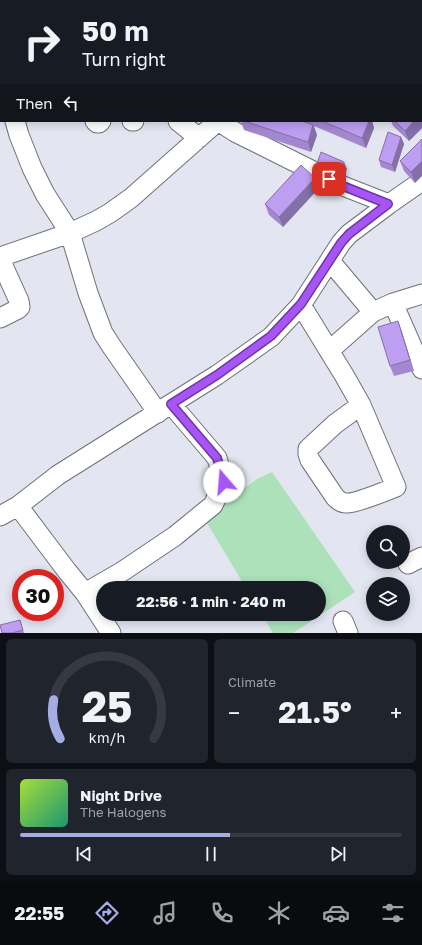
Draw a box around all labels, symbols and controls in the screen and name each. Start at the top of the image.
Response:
text: 50 m [82,14,149,47]
icon: right [16,16,68,68]
text: Turn right [82,48,166,70]
icon: left [60,92,82,114]
text: Then [16,94,52,112]
pin [312,162,346,196]
icon: arrive [318,168,340,190]
position arrow [203,461,245,503]
map controls [366,525,410,621]
button: search [366,525,410,569]
speed limit sign: 30 [12,569,64,621]
button: layers [366,577,410,621]
text: 22:56 · 1 min · 240 m [136,592,286,610]
text: Climate [228,674,276,690]
text: 25 [82,681,132,731]
text: 21.5° [278,694,352,730]
text: − [228,699,240,726]
text: + [390,699,402,726]
text: km/h [89,729,125,746]
text: Night Drive [80,786,162,804]
text: The Halogens [80,804,166,820]
icon: previous [73,843,95,865]
icon: pause [200,843,222,865]
icon: next [327,843,349,865]
icon: directions [93,899,121,927]
icon: music [151,899,179,927]
icon: phone [208,899,236,927]
icon: climate [265,899,293,927]
icon: car [322,899,350,927]
icon: filters [379,899,407,927]
text: 22:55 [15,902,64,924]

